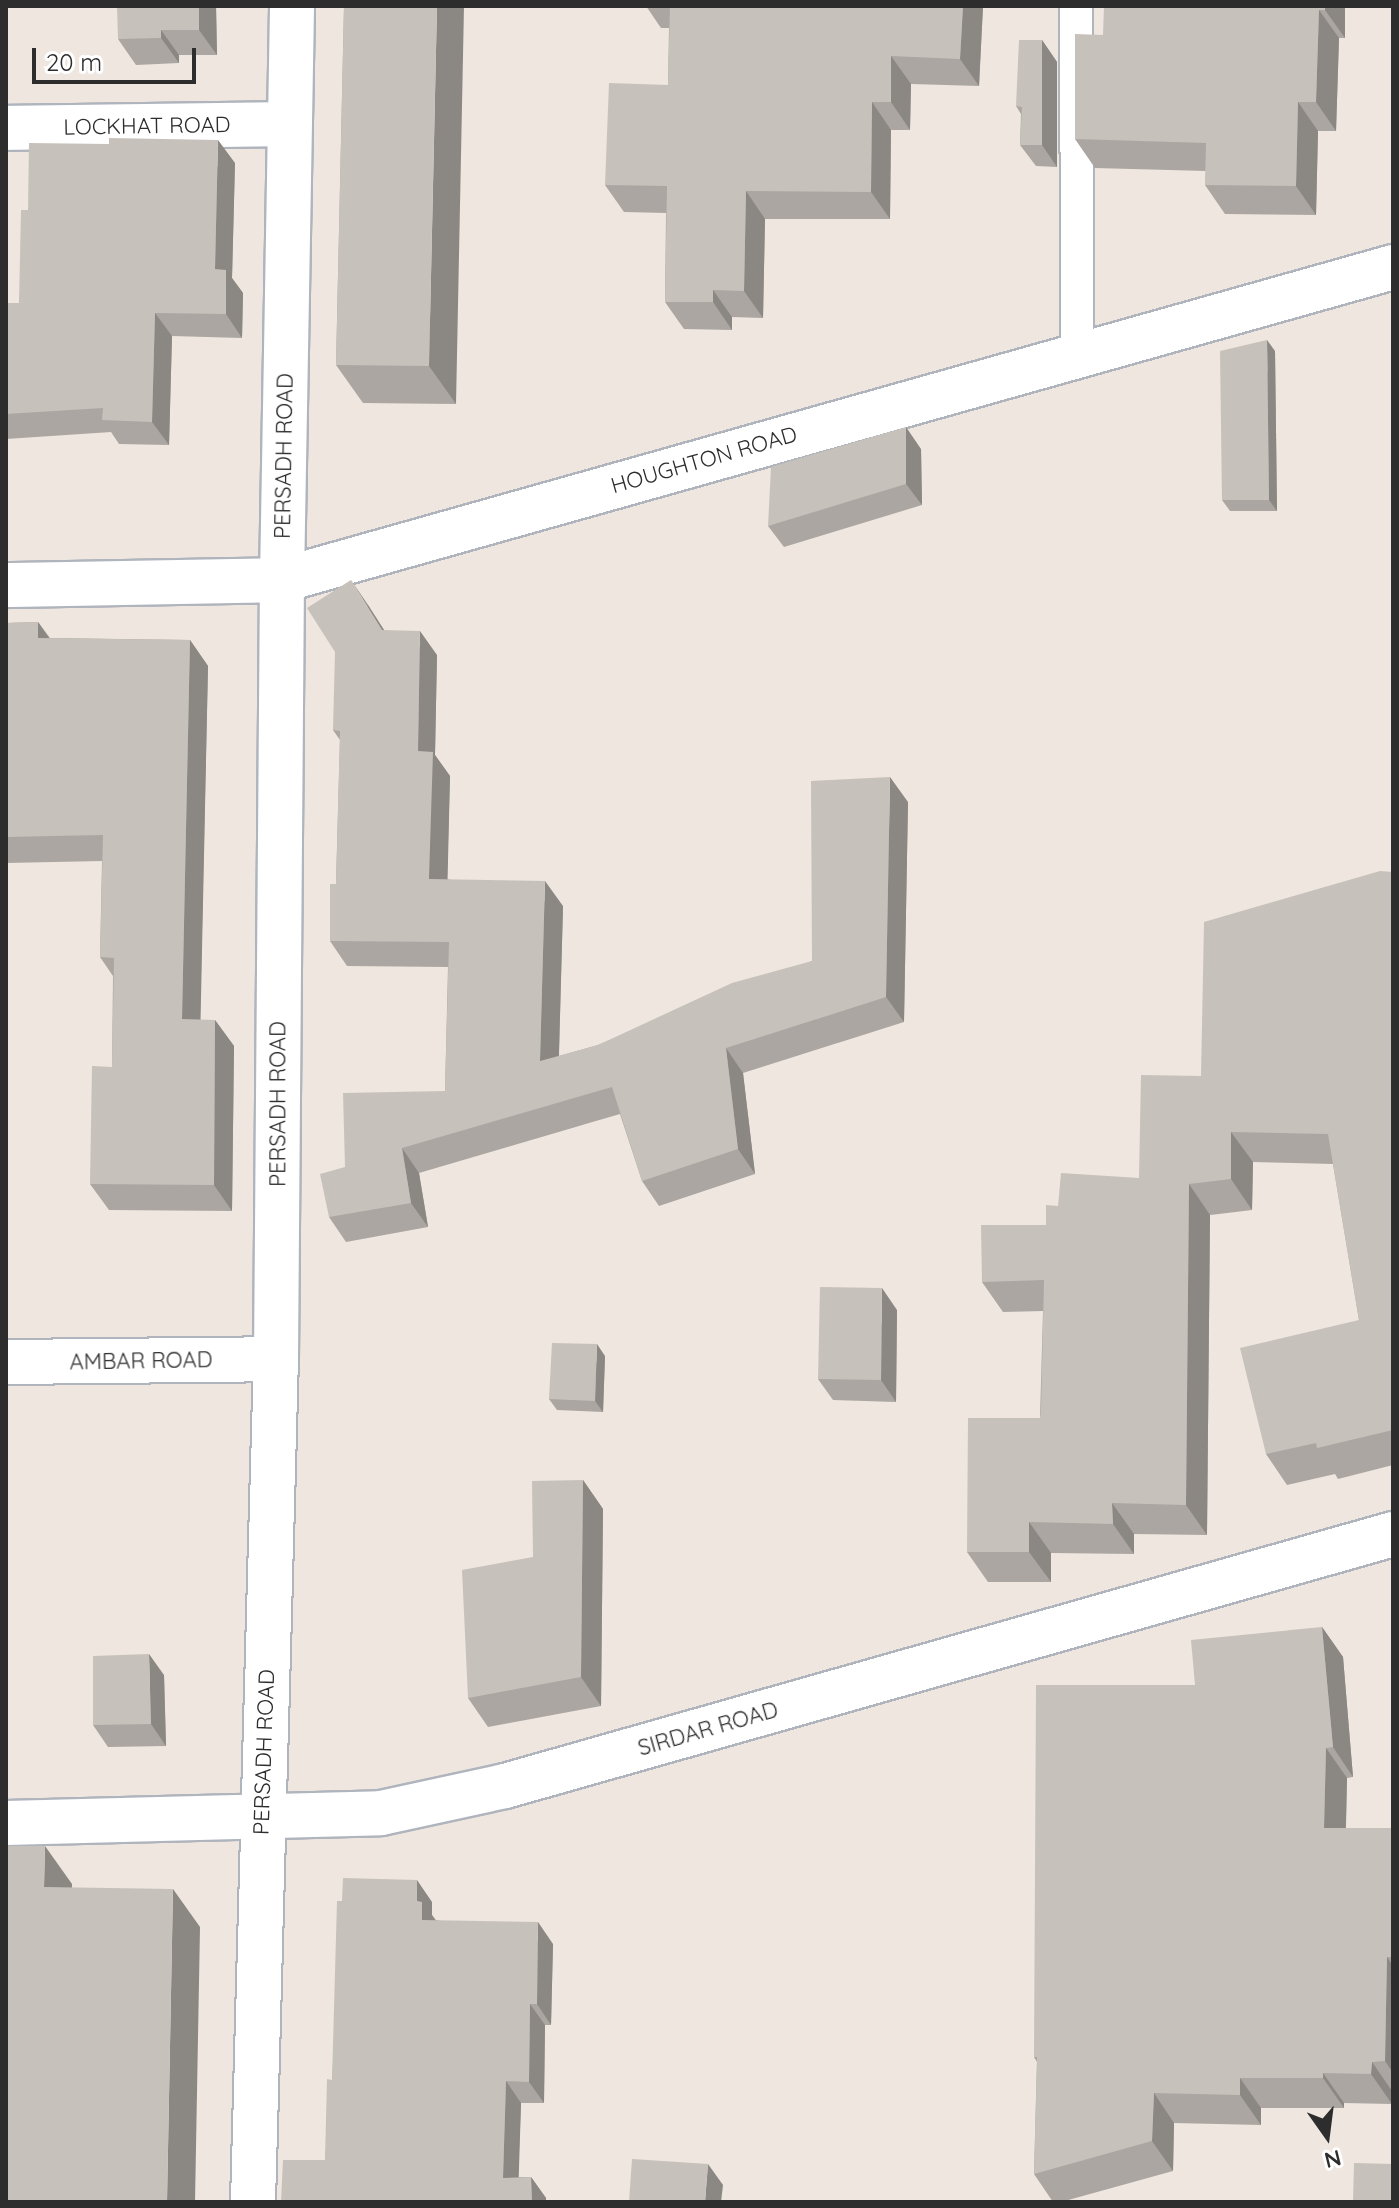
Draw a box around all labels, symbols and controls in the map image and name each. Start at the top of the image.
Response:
scale bar [36,32,200,82]
text: 20 m [46,47,102,77]
street label: LOCKHAT ROAD [63,111,231,141]
street label: PERSADH ROAD [269,373,299,539]
street label: HOUGHTON ROAD [608,421,800,499]
street label: PERSADH ROAD [265,1021,291,1187]
street label: AMBAR ROAD [69,1347,213,1375]
street label: PERSADH ROAD [248,1669,280,1835]
street label: SIRDAR ROAD [635,1696,781,1762]
north arrow [1287,2096,1367,2176]
text: N [1322,2144,1344,2175]

